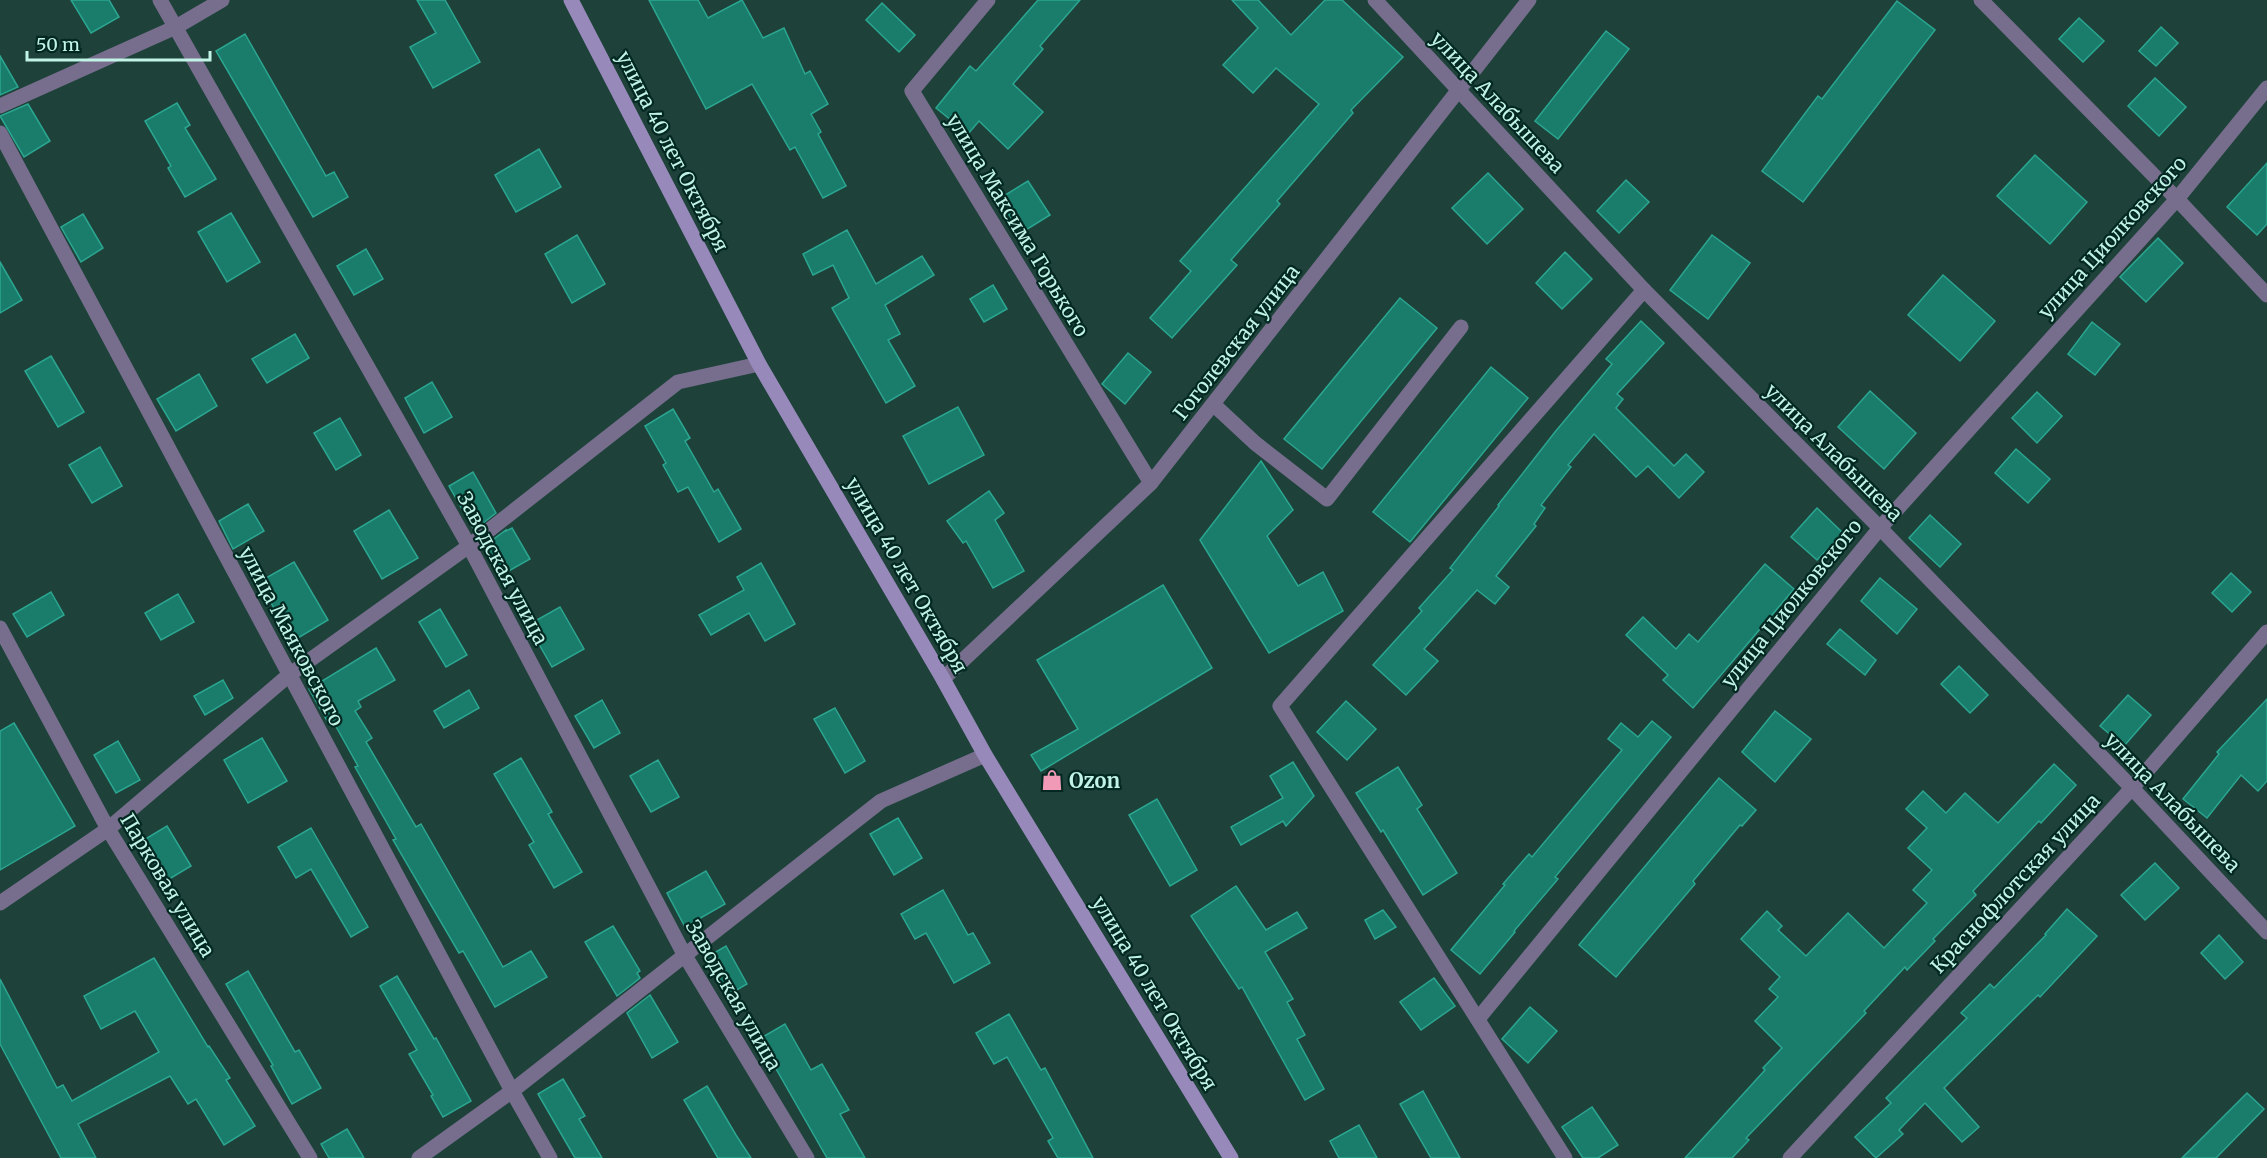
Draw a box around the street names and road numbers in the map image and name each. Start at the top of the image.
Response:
street label: улица Алабышева [1426,26,1570,178]
street label: улица 40 лет Октября [611,46,735,256]
street label: улица Максима Горького [941,109,1095,341]
street label: улица Циолковского [2032,150,2192,323]
street label: Гоголевская улица [1167,259,1305,425]
street label: улица Алабышева [1760,378,1908,526]
street label: улица 40 лет Октября [841,473,973,678]
street label: Заводская улица [452,487,554,649]
street label: улица Циолковского [1715,513,1867,692]
street label: улица Маяковского [234,542,350,730]
street label: улица Алабышева [2100,727,2246,877]
street label: Краснофлотская улица [1925,788,2105,978]
street label: Парковая улица [115,809,221,962]
street label: улица 40 лет Октября [1087,891,1223,1095]
street label: Заводская улица [681,915,787,1075]

